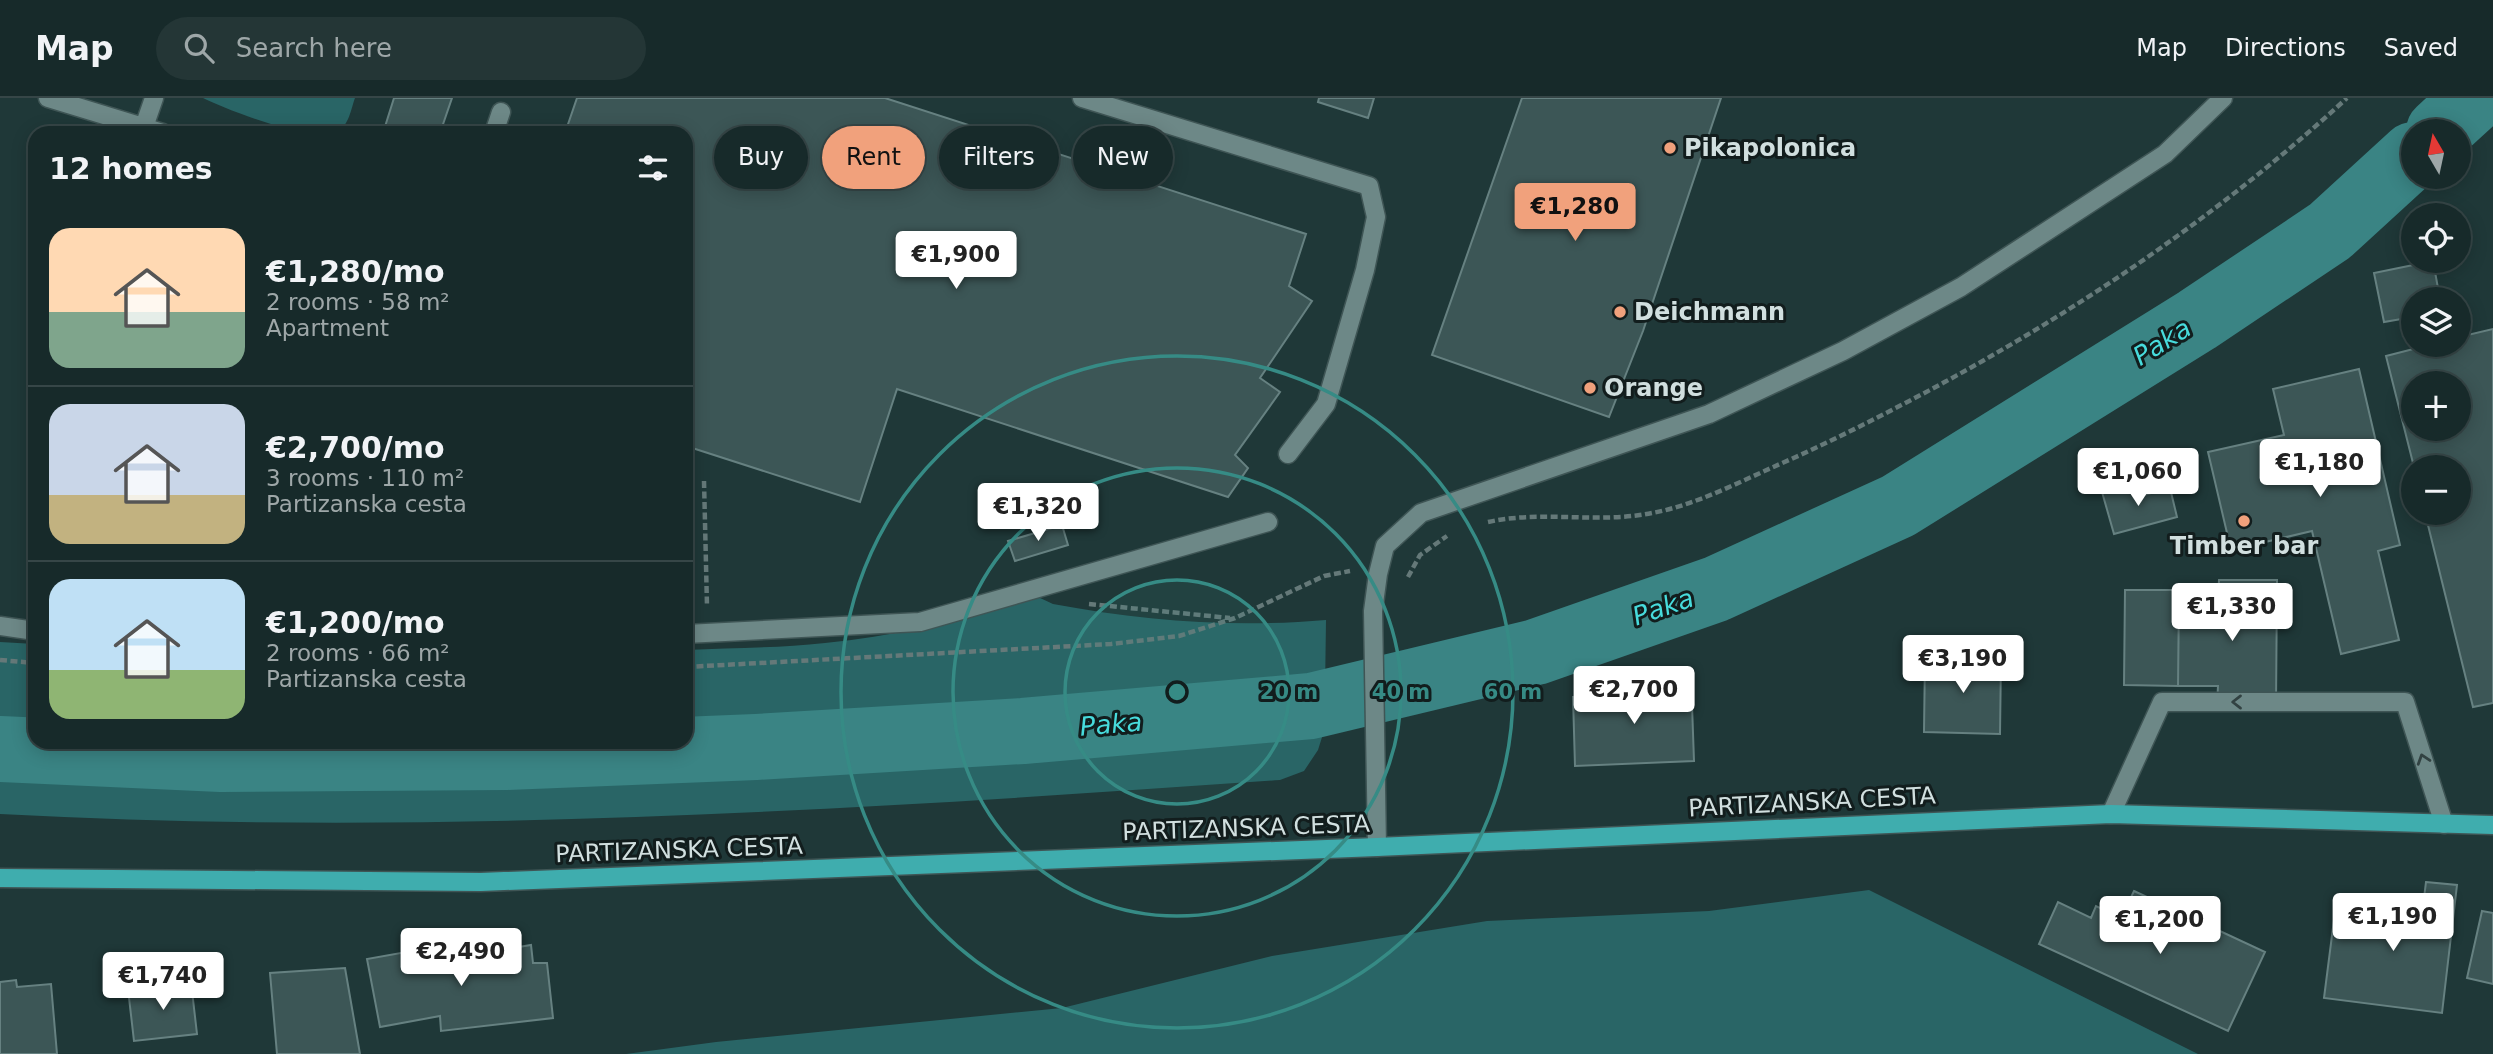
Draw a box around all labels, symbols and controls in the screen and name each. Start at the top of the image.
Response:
search box [156,17,646,80]
text: Map [35,29,114,68]
icon: search [180,29,218,67]
text: Search here [236,33,392,63]
text: Map [2136,34,2187,62]
text: Directions [2225,34,2346,62]
text: Saved [2384,34,2458,62]
north arrow [2401,119,2471,189]
map controls [2401,119,2471,525]
chip: Buy [714,126,808,189]
chip: Rent [822,126,925,189]
chip: Filters [939,126,1059,189]
chip: New [1073,126,1173,189]
place label: Pikapolonica [1684,134,1856,162]
marker: Pikapolonica [1662,140,1678,156]
icon: filters [634,149,672,187]
text: 12 homes [49,151,213,186]
pin: €1,280 [1518,184,1632,243]
text: €1,280 [1531,193,1619,219]
button: locate [2401,203,2471,273]
pin: €1,900 [899,232,1013,291]
text: €1,900 [912,241,1000,267]
text: €1,280/mo [266,254,445,289]
icon: home [105,256,189,340]
button: layers [2401,287,2471,357]
text: 2 rooms · 58 m² [266,289,450,315]
place label: Deichmann [1634,298,1785,326]
marker: Deichmann [1612,304,1628,320]
water label: Paka [2128,313,2196,371]
text: Apartment [266,315,389,341]
button: + [2401,371,2471,441]
place label: Orange [1604,374,1703,402]
marker: Orange [1582,380,1598,396]
text: €2,700/mo [266,430,445,465]
icon: home [105,432,189,516]
pin: €1,180 [2263,440,2377,499]
pin: €1,060 [2081,448,2195,508]
text: €1,180 [2276,449,2364,475]
button: − [2401,455,2471,525]
text: €1,060 [2094,458,2182,484]
text: 3 rooms · 110 m² [266,465,464,491]
pin: €1,320 [981,484,1095,543]
text: Partizanska cesta [266,491,467,517]
text: €1,320 [994,493,1082,519]
marker: Timber bar [2236,513,2252,529]
place label: Timber bar [2170,532,2318,560]
water label: Paka [1629,583,1697,631]
pin: €1,330 [2175,584,2289,643]
text: €1,330 [2188,593,2276,619]
text: €1,200/mo [266,605,445,640]
icon: home [105,607,189,691]
pin: €3,190 [1906,636,2020,695]
text: 2 rooms · 66 m² [266,640,450,666]
text: €3,190 [1919,645,2007,671]
text: Partizanska cesta [266,666,467,692]
pin: €2,700 [1577,666,1691,726]
text: €2,700 [1590,676,1678,702]
centre of rings [1165,680,1189,704]
text: 20 m [1260,680,1318,704]
text: 40 m [1372,680,1430,704]
text: 60 m [1484,680,1542,704]
one-way arrow [2232,694,2242,710]
water label: Paka [1079,706,1143,742]
one-way arrow [2417,753,2431,766]
street label: PARTIZANSKA CESTA [1688,782,1937,822]
street label: PARTIZANSKA CESTA [1122,810,1371,846]
street label: PARTIZANSKA CESTA [555,832,804,868]
pin: €1,190 [2336,894,2450,953]
pin: €1,200 [2103,896,2217,956]
text: €1,190 [2349,903,2437,929]
text: €1,200 [2116,906,2204,932]
pin: €2,490 [404,928,518,988]
text: €2,490 [417,938,505,964]
pin: €1,740 [106,953,220,1012]
text: €1,740 [119,962,207,988]

